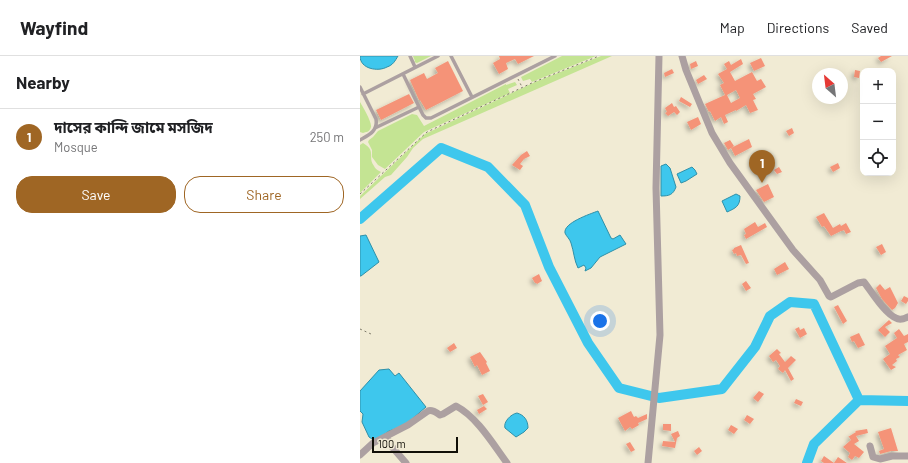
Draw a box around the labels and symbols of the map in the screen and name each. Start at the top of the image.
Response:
north arrow [812,68,848,104]
pin: 1 [749,150,775,183]
your location [590,311,610,331]
scale bar [372,435,458,454]

